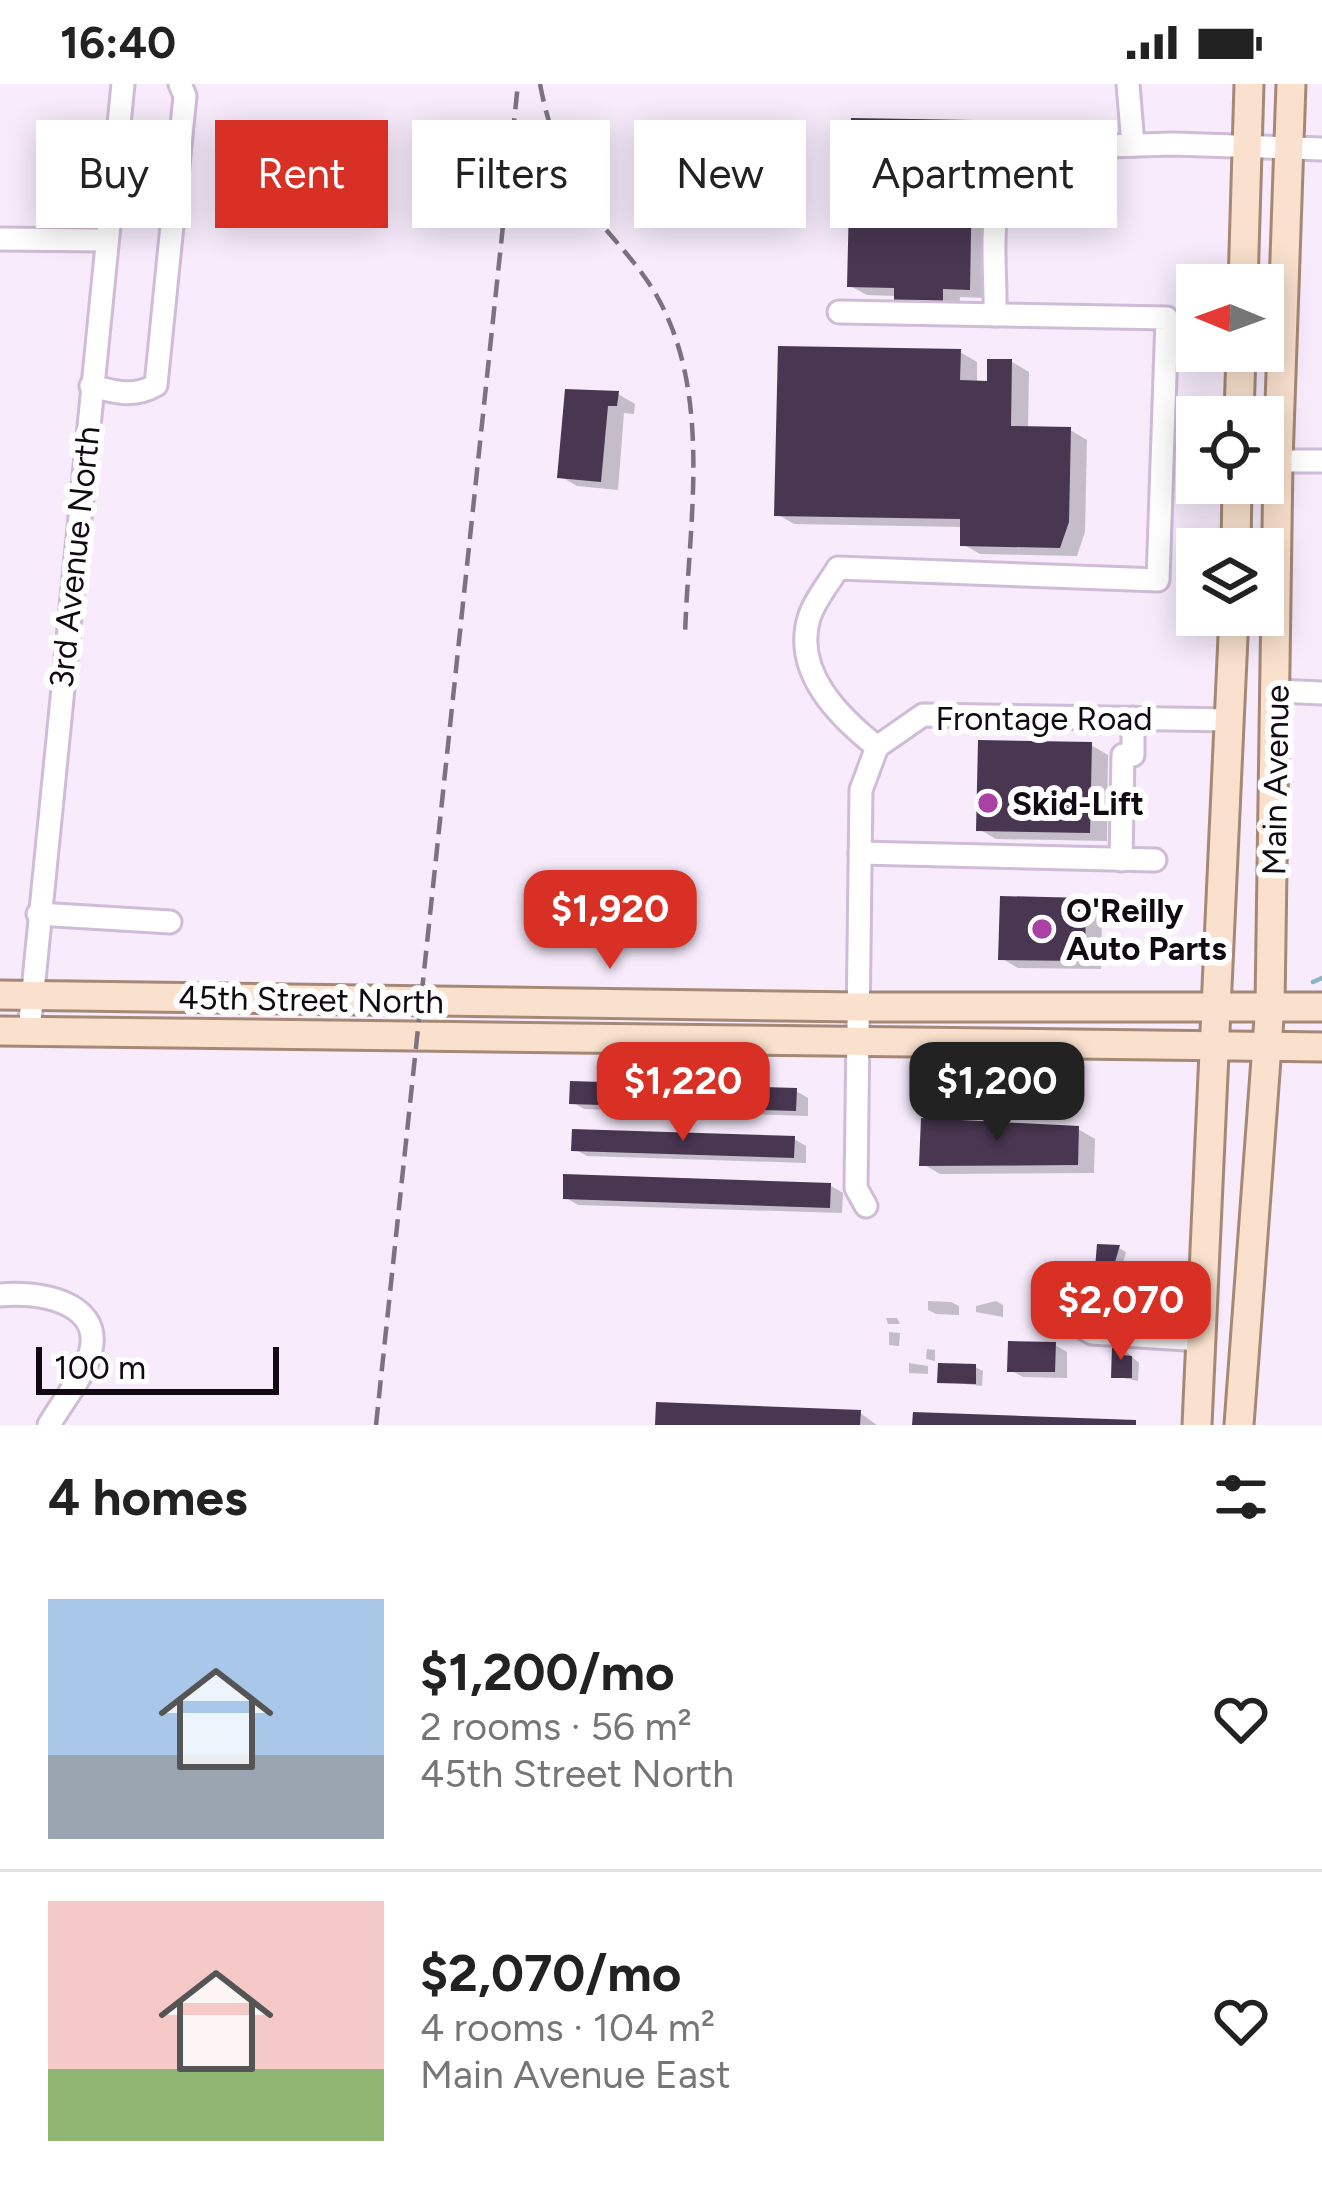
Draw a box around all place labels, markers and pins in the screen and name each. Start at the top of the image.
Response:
place label: Skid-Lift [1012,784,1144,823]
marker: Skid-Lift [975,790,1001,816]
pin: $1,920 [512,870,708,972]
place label: O'Reilly Auto Parts [1066,891,1227,968]
marker: O'Reilly Auto Parts [1029,916,1055,942]
pin: $1,220 [585,1042,781,1144]
pin: $1,200 [899,1042,1095,1144]
pin: $2,070 [1023,1261,1219,1363]

